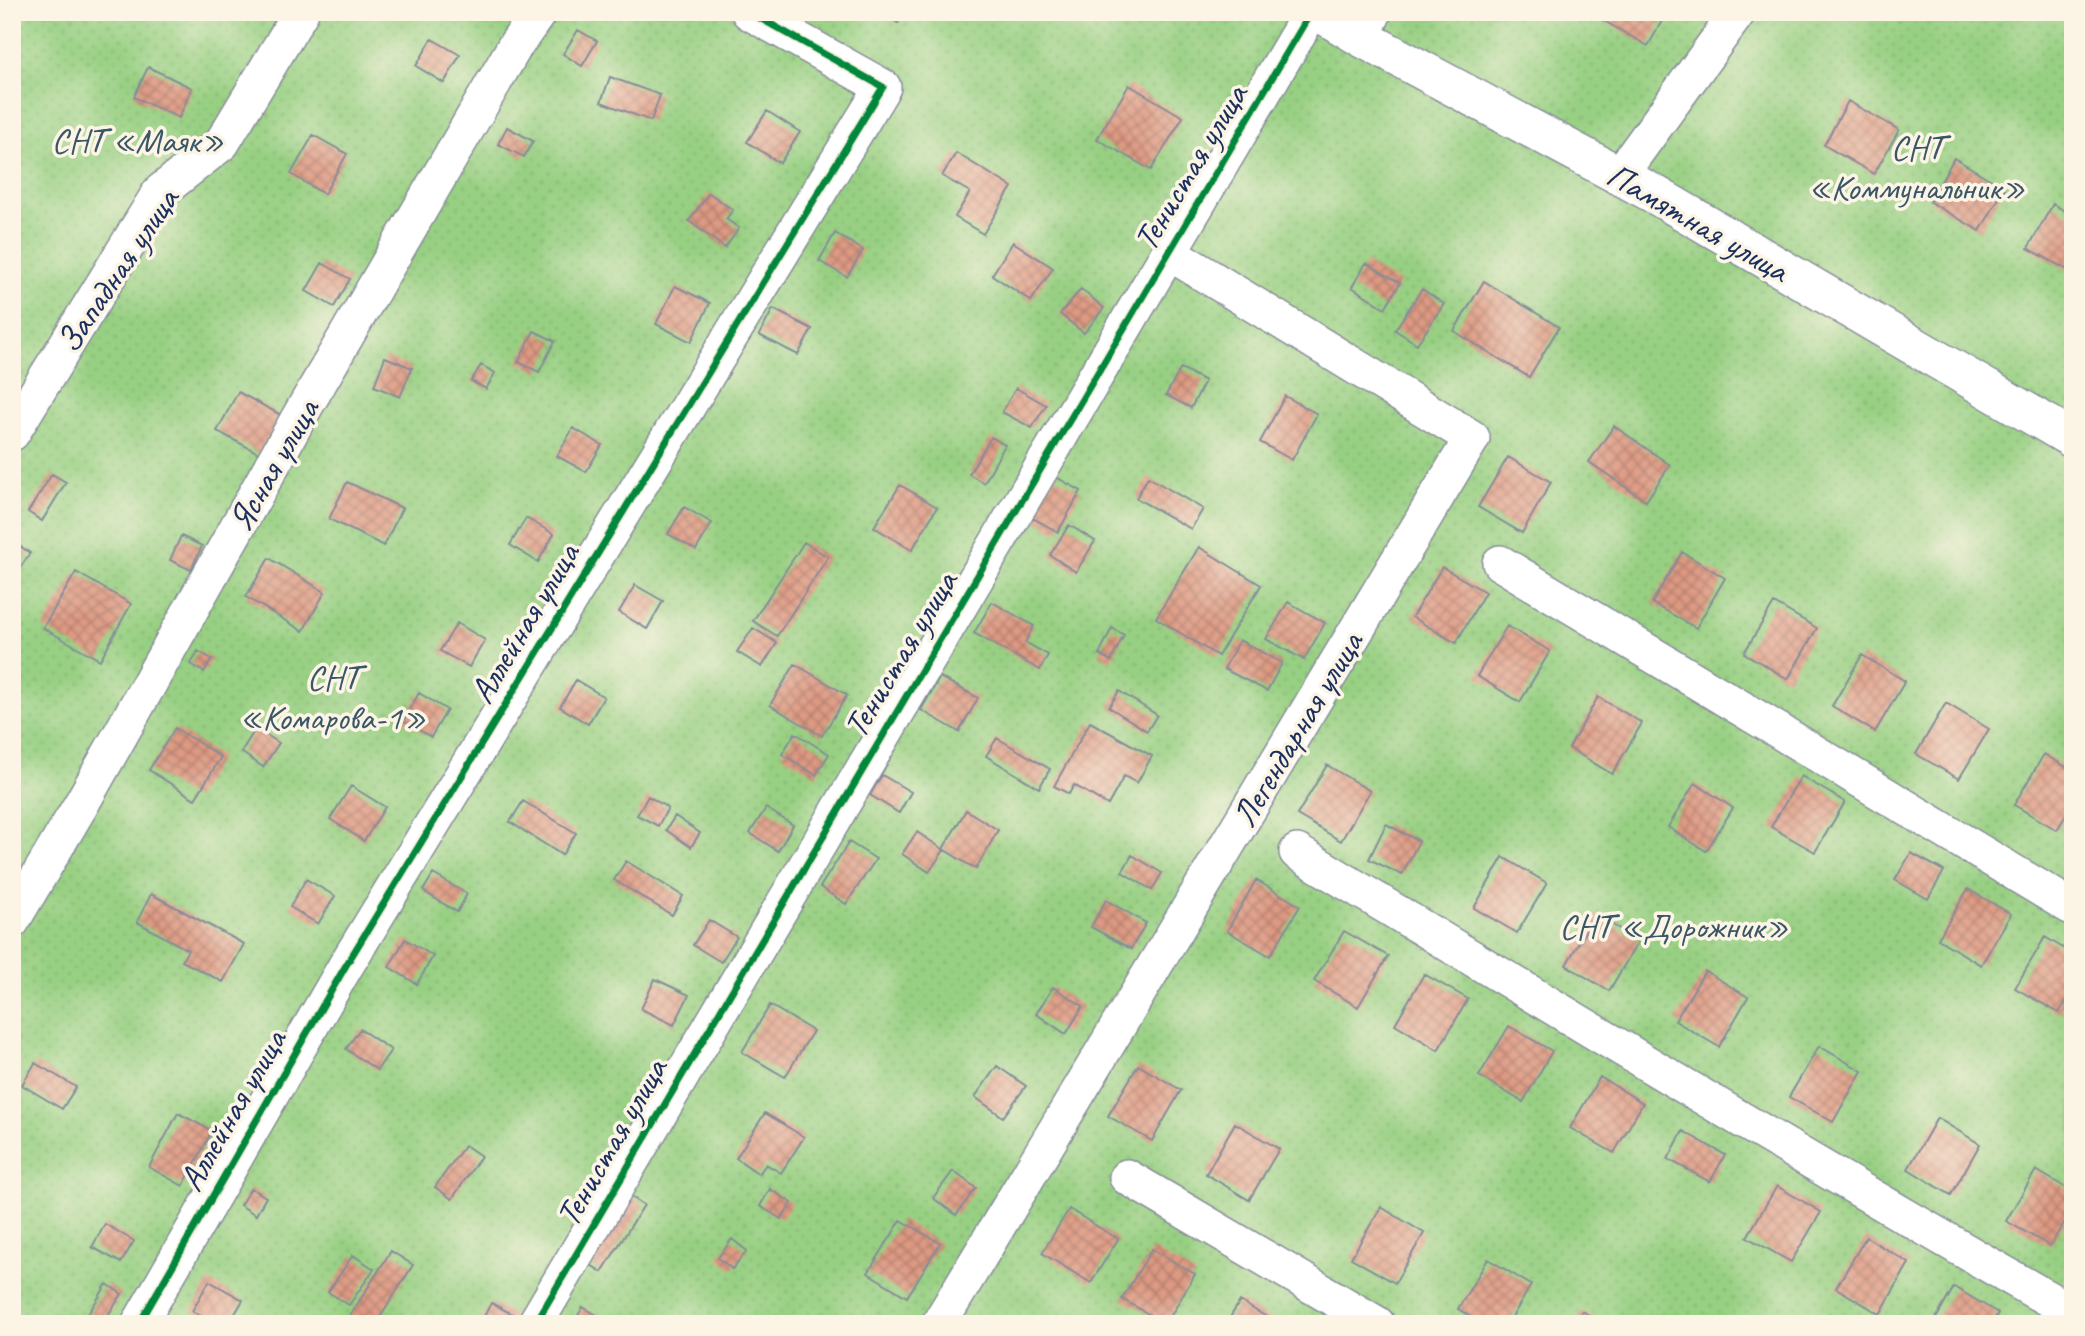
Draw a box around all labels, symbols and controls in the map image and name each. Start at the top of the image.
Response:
street label: Тенистая улица [1123,73,1259,259]
park label: СНТ «Маяк» [52,118,224,163]
park label: СНТ «Коммунальник» [1808,125,2026,210]
street label: Памятная улица [1599,152,1799,294]
street label: Западная улица [46,177,190,361]
street label: Ясная улица [218,390,330,539]
street label: Аллейная улица [459,533,591,711]
street label: Тенистая улица [833,560,969,746]
street label: Легендарная улица [1222,622,1374,835]
park label: СНТ «Комарова-1» [240,655,426,740]
park label: СНТ «Дорожник» [1559,904,1789,949]
street label: Аллейная улица [168,1020,298,1199]
street label: Тенистая улица [545,1048,679,1234]

